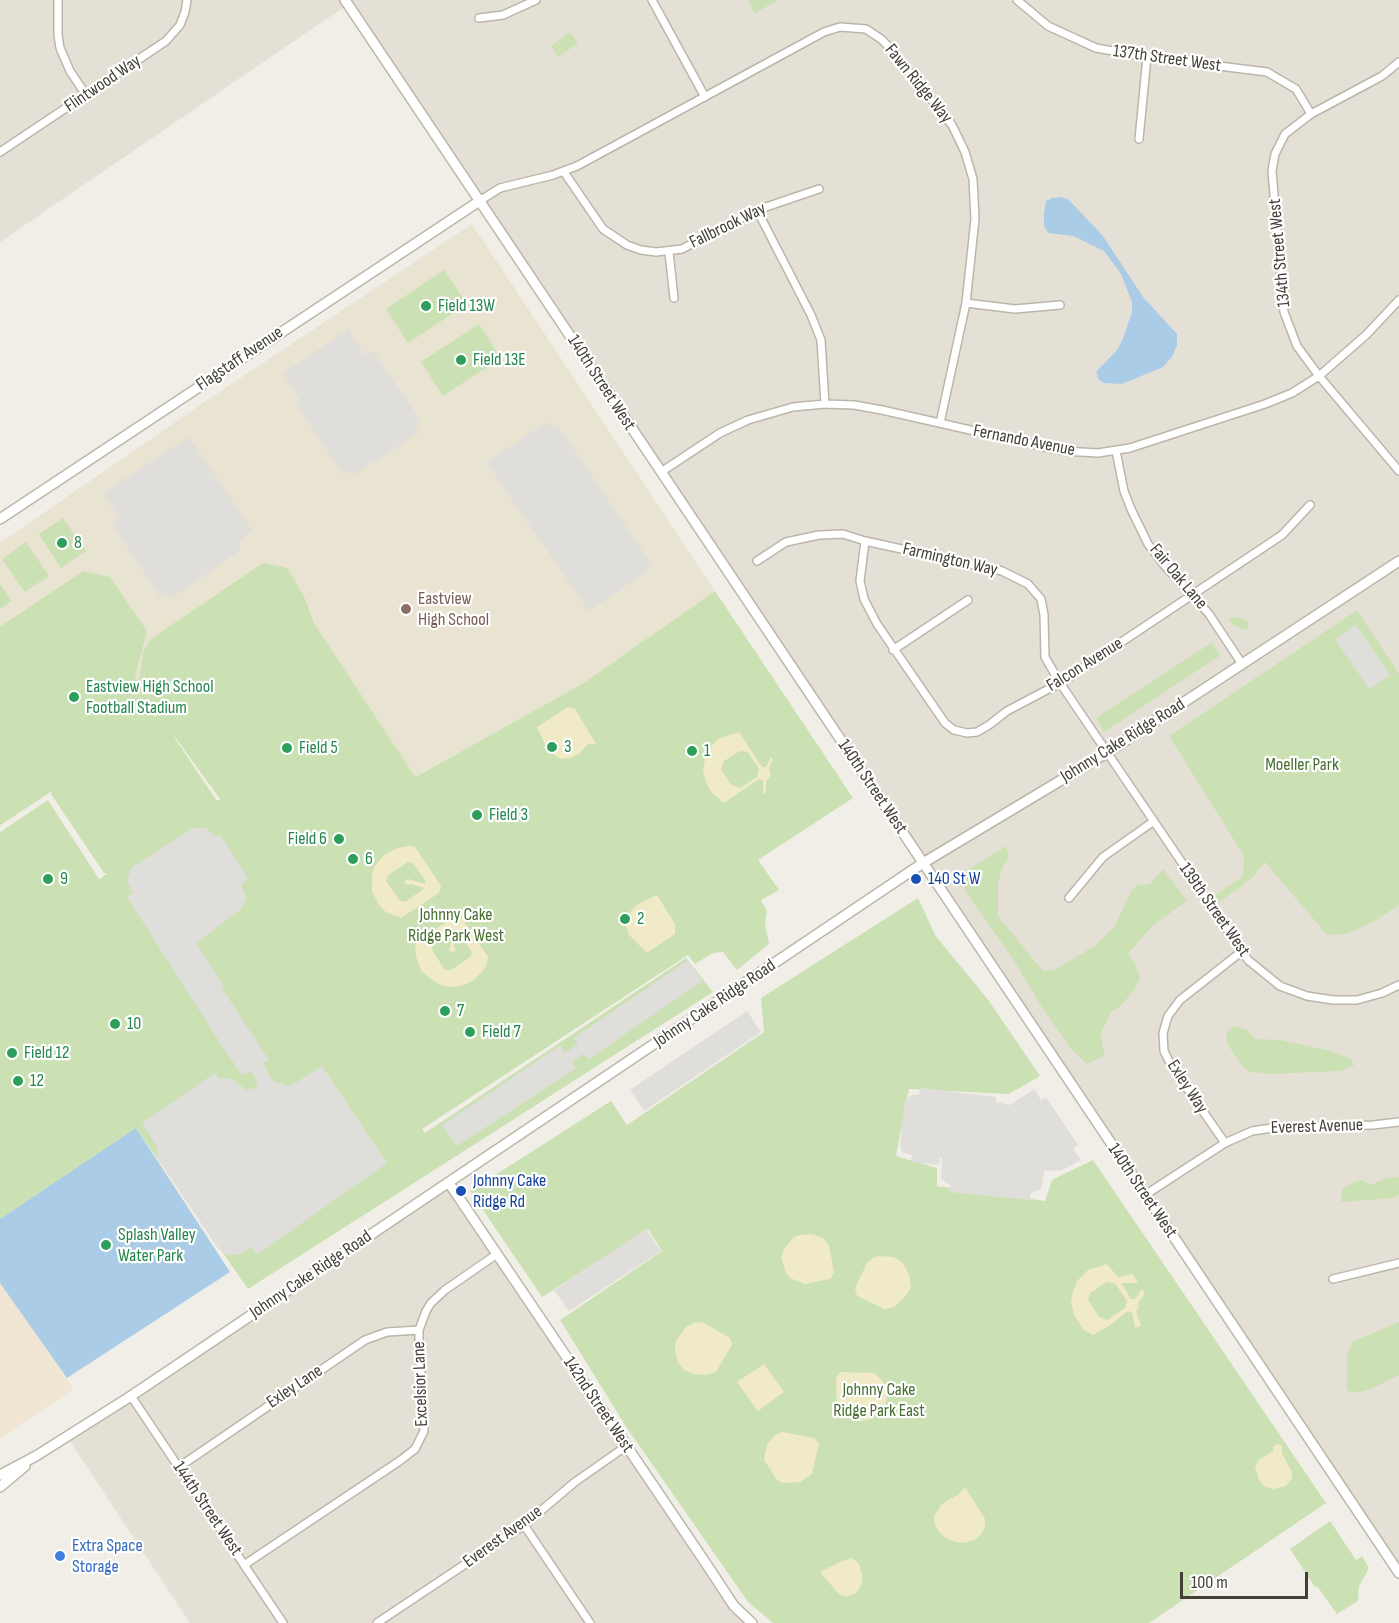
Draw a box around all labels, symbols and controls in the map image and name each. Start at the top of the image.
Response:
street label: Fawn Ridge Way [880,40,956,128]
street label: 137th Street West [1112,41,1222,77]
street label: Flintwood Way [61,51,145,117]
street label: Fallbrook Way [686,198,770,254]
street label: 134th Street West [1264,198,1296,308]
place label: Field 13W [438,295,495,317]
marker: Field 13W [419,299,433,313]
street label: Flagstaff Avenue [192,322,288,396]
street label: 140th Street West [562,331,640,435]
place label: Field 13E [473,349,526,371]
marker: Field 13E [454,353,468,367]
street label: Fernando Avenue [971,421,1077,461]
place label: 8 [74,532,82,554]
marker: 8 [55,536,69,550]
street label: Farmington Way [900,539,1000,581]
street label: Fair Oak Lane [1144,540,1212,614]
place label: Eastview High School [418,588,489,630]
marker: Eastview High School [399,602,413,616]
street label: Falcon Avenue [1043,633,1127,697]
place label: Eastview High School Football Stadium [86,676,214,718]
marker: Eastview High School Football Stadium [67,690,81,704]
street label: Johnny Cake Ridge Road [1057,694,1189,788]
place label: 3 [564,736,572,758]
street label: 140th Street West [832,736,912,838]
place label: Field 5 [299,737,338,759]
marker: 3 [545,740,559,754]
place label: 1 [704,740,710,762]
marker: Field 5 [280,741,294,755]
marker: 1 [685,744,699,758]
park label: Moeller Park [1265,754,1339,776]
place label: Field 3 [489,804,528,826]
marker: Field 3 [470,808,484,822]
place label: Field 6 [288,828,327,850]
marker: Field 6 [332,832,346,846]
place label: 6 [365,848,373,870]
marker: 6 [346,852,360,866]
street label: 139th Street West [1174,859,1254,961]
place label: 9 [60,868,68,890]
place label: 140 St W [928,868,980,890]
marker: 9 [41,872,55,886]
marker: 140 St W [909,872,923,886]
park label: Johnny Cake Ridge Park West [408,904,504,946]
place label: 2 [637,908,644,930]
marker: 2 [618,912,632,926]
street label: Johnny Cake Ridge Road [650,955,780,1053]
place label: 7 [457,1000,464,1022]
marker: 7 [438,1004,452,1018]
place label: 10 [127,1013,141,1035]
marker: 10 [108,1017,122,1031]
place label: Field 7 [482,1021,521,1043]
marker: Field 7 [463,1025,477,1039]
place label: Field 12 [24,1042,69,1064]
marker: Field 12 [5,1046,19,1060]
street label: Exley Way [1162,1056,1212,1118]
place label: 12 [30,1070,44,1092]
marker: 12 [11,1074,25,1088]
street label: Everest Avenue [1270,1115,1364,1139]
street label: 140th Street West [1102,1140,1182,1242]
place label: Johnny Cake Ridge Rd [473,1170,546,1212]
marker: Johnny Cake Ridge Rd [454,1184,468,1198]
place label: Splash Valley Water Park [118,1224,196,1266]
street label: Johnny Cake Ridge Road [246,1226,376,1324]
marker: Splash Valley Water Park [99,1238,113,1252]
street label: Excelsior Lane [409,1341,433,1427]
street label: 142nd Street West [558,1353,638,1457]
street label: Exley Lane [263,1360,327,1414]
park label: Johnny Cake Ridge Park East [833,1379,925,1422]
street label: 144th Street West [168,1458,246,1560]
street label: Everest Avenue [459,1501,547,1573]
place label: Extra Space Storage [72,1535,143,1578]
marker: Extra Space Storage [53,1549,67,1563]
scale bar [1183,1560,1310,1598]
text: 100 m [1191,1572,1228,1593]

